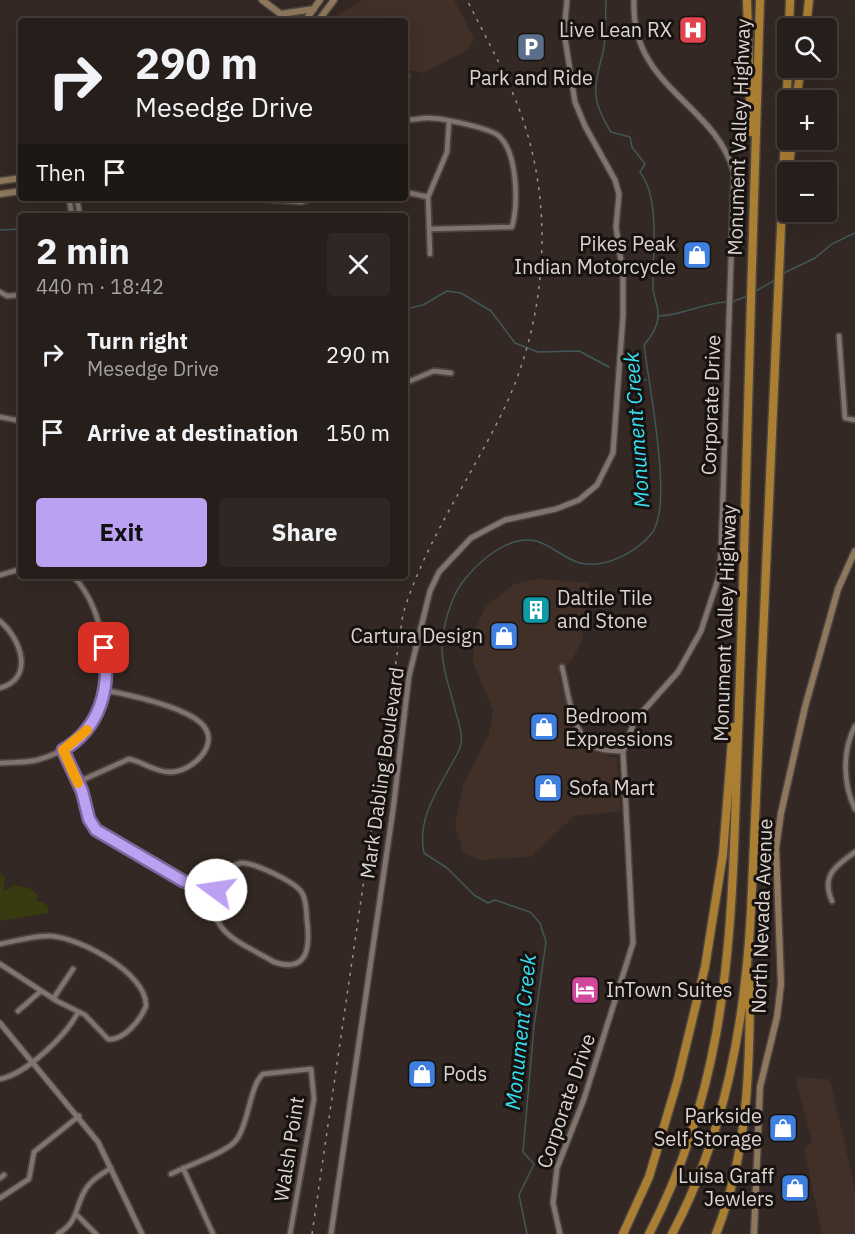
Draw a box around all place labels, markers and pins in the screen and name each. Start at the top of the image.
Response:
hospital icon: Live Lean RX [677,14,709,46]
place label: Live Lean RX [559,16,672,43]
parking icon: Park and Ride [515,31,547,63]
place label: Park and Ride [469,64,593,91]
place label: Pikes Peak Indian Motorcycle [514,230,676,280]
shop icon: Pikes Peak Indian Motorcycle [681,239,713,271]
place label: Daltile Tile and Stone [557,584,652,634]
building icon: Daltile Tile and Stone [520,594,552,626]
shop icon: Cartura Design [488,620,520,652]
pin [78,622,129,673]
place label: Cartura Design [350,622,483,649]
place label: Bedroom Expressions [565,702,673,752]
shop icon: Bedroom Expressions [528,711,560,743]
shop icon: Sofa Mart [532,772,564,804]
place label: Sofa Mart [569,774,655,801]
hotel icon: InTown Suites [569,974,601,1006]
place label: InTown Suites [606,976,733,1003]
shop icon: Pods [406,1058,438,1090]
place label: Pods [443,1060,487,1087]
place label: Parkside Self Storage [654,1102,762,1152]
shop icon: Parkside Self Storage [767,1112,799,1144]
place label: Luisa Graff Jewlers [678,1162,775,1212]
shop icon: Luisa Graff Jewlers [779,1172,811,1204]

